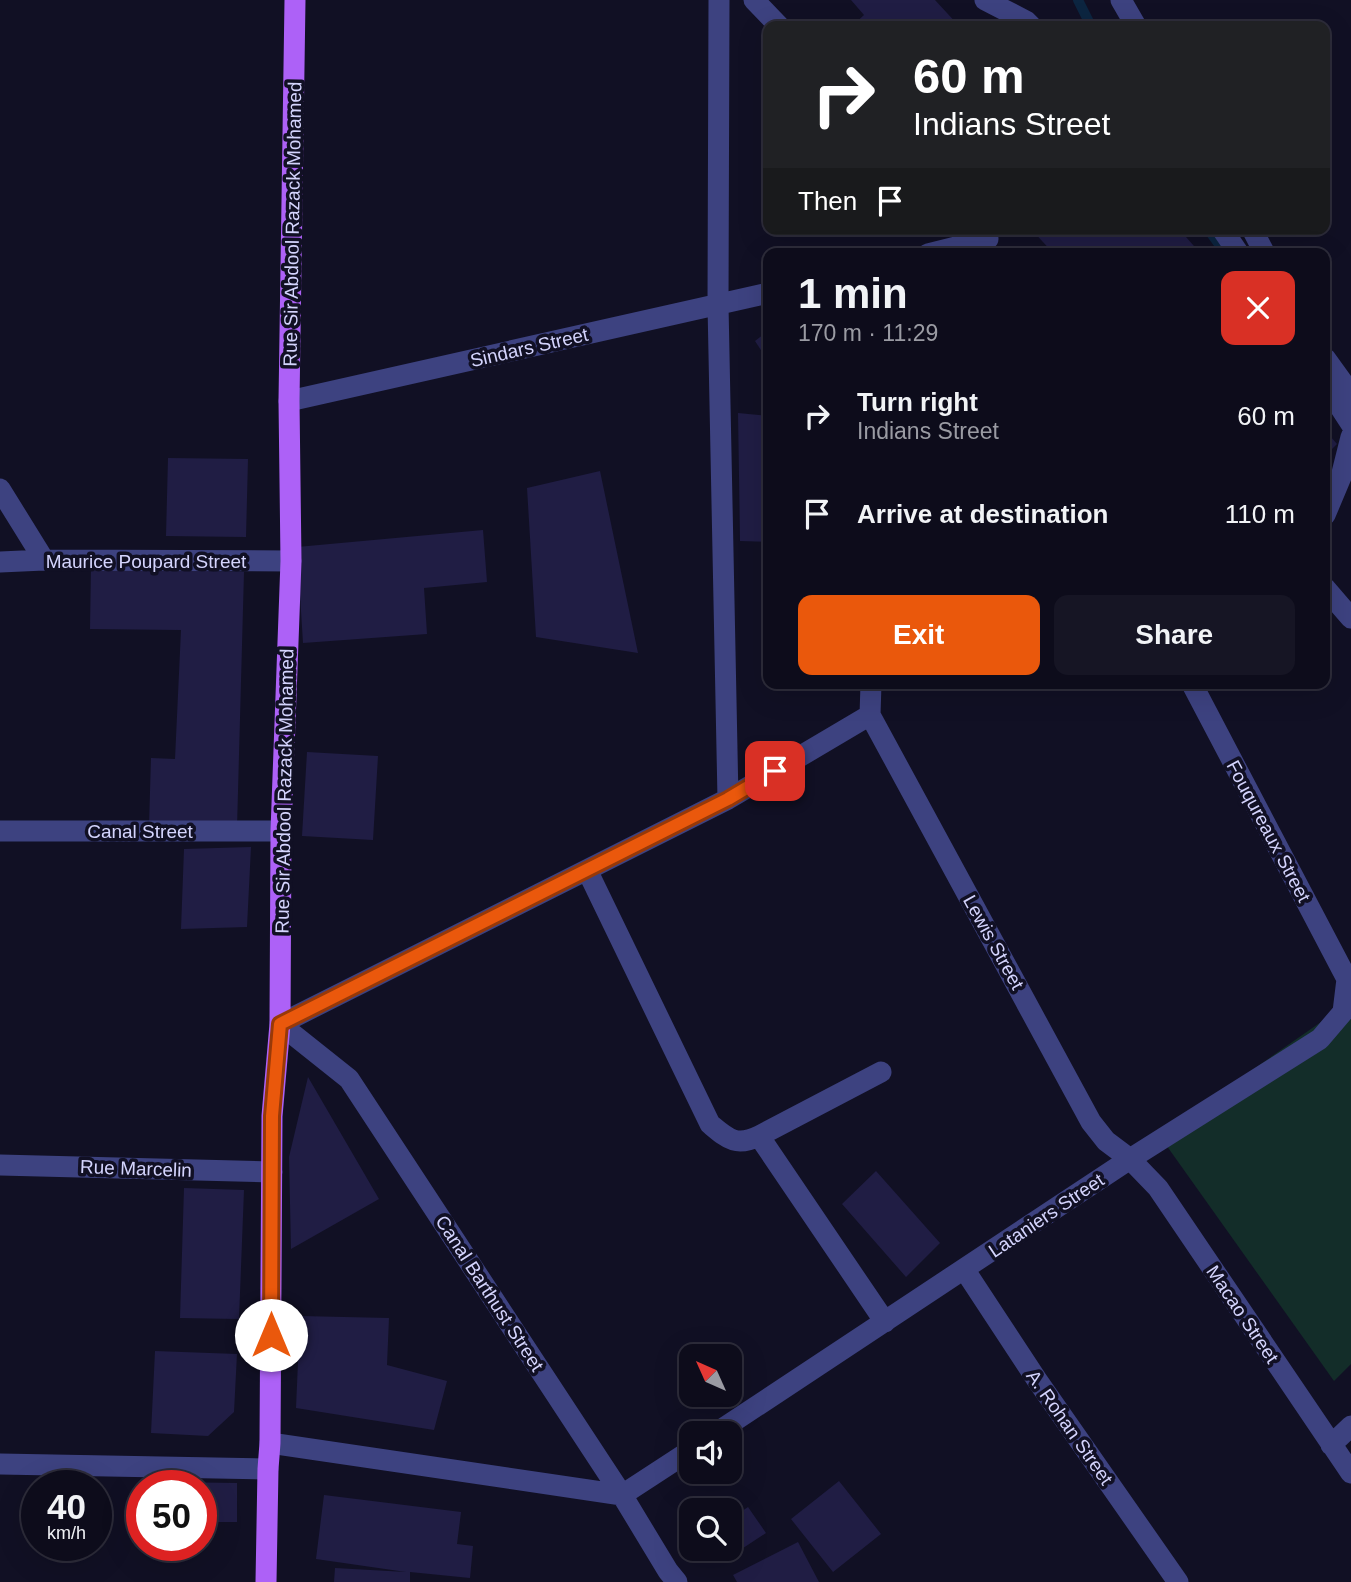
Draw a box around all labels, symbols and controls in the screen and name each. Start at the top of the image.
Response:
icon: right [798,49,889,140]
text: 60 m [913,49,1025,103]
street label: Rue Sir Abdool Razack Mohamed [280,81,305,367]
text: Indians Street [913,106,1110,142]
icon: arrive [871,182,909,220]
text: Then [798,186,857,216]
text: 1 min [798,270,908,317]
button: close [1221,271,1295,345]
text: 170 m · 11:29 [798,320,938,346]
street label: Sindars Street [468,324,591,371]
text: Turn right [857,387,978,417]
icon: right [798,397,836,435]
text: 60 m [1237,401,1295,431]
text: Indians Street [857,418,999,444]
icon: arrive [798,495,836,533]
text: Arrive at destination [857,499,1108,529]
text: 110 m [1225,499,1295,529]
street label: Maurice Poupard Street [46,551,247,572]
button: Exit [798,595,1040,675]
button: Share [1054,595,1295,675]
street label: Rue Sir Abdool Razack Mohamed [272,648,297,934]
pin [745,741,805,801]
icon: arrive [756,752,794,790]
street label: Fouqureaux Street [1222,757,1315,906]
street label: Canal Street [87,821,194,842]
street label: Lewis Street [959,891,1028,994]
street label: Rue Marcelin [80,1156,192,1181]
street label: Lataniers Street [985,1169,1108,1262]
street label: Canal Barthust Street [431,1211,548,1376]
street label: Macao Street [1202,1262,1283,1368]
position arrow [234,1298,308,1372]
north arrow [679,1344,742,1407]
map controls [679,1344,742,1561]
street label: A. Rohan Street [1022,1366,1117,1489]
button: sound [679,1421,742,1484]
speed limit sign: 50 [126,1470,217,1561]
text: 40 [47,1487,86,1526]
button: search [679,1498,742,1561]
text: km/h [47,1523,86,1543]

